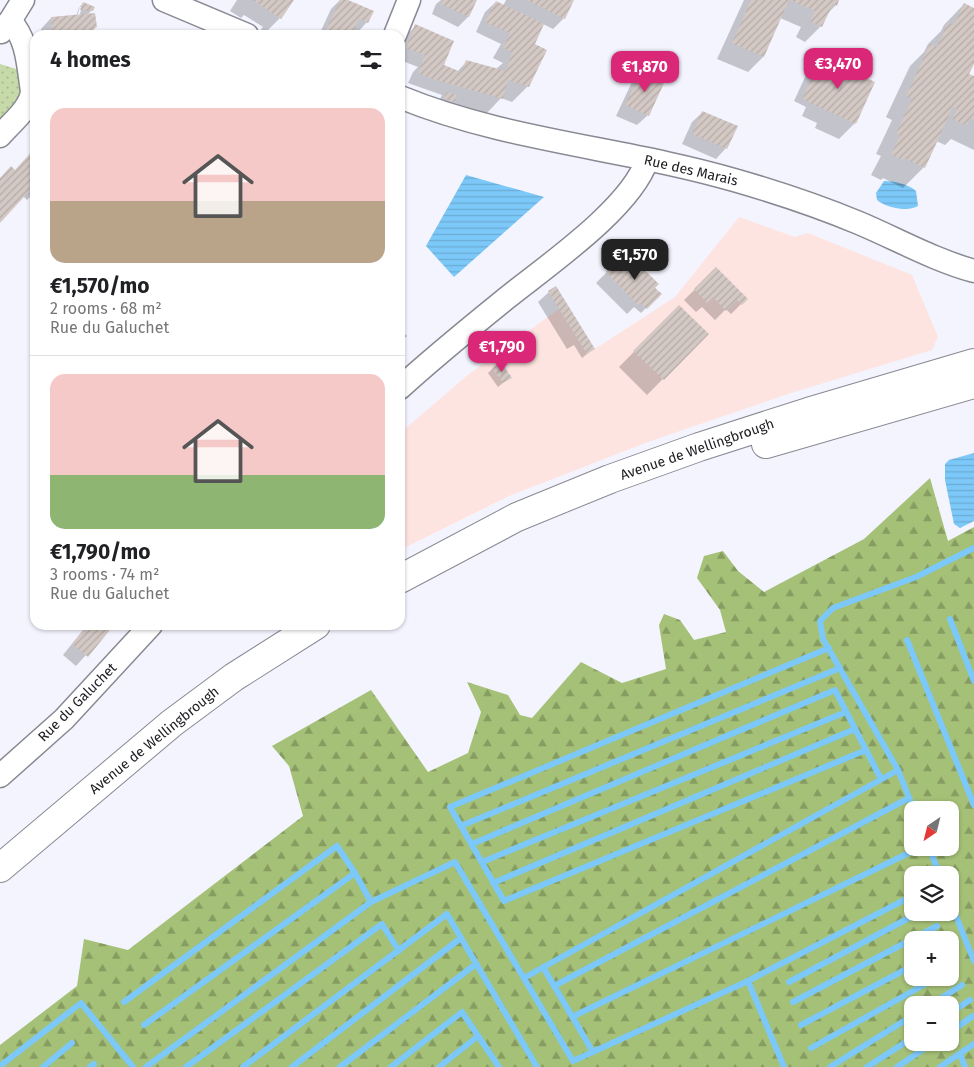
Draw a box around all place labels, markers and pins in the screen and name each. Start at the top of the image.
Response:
pin: €3,470 [797,48,879,90]
pin: €1,870 [604,51,686,93]
pin: €1,570 [594,238,676,281]
pin: €1,790 [461,330,543,373]

